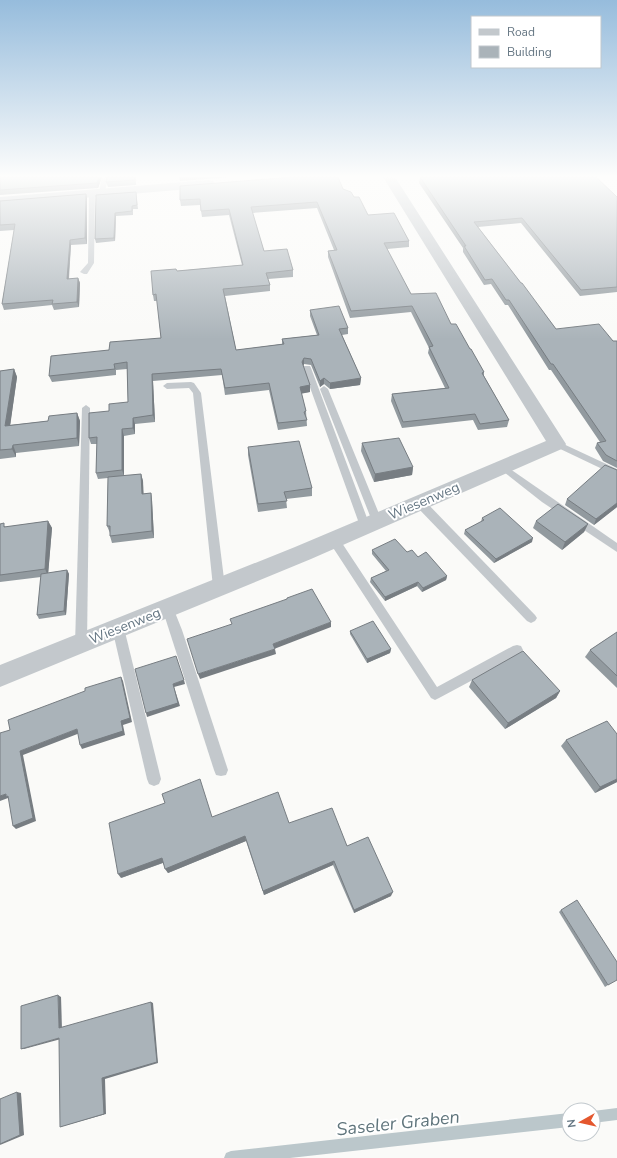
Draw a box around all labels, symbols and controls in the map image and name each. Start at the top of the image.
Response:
legend [471,16,601,68]
text: Road [507,24,535,40]
text: Building [507,44,552,60]
street label: Wiesenweg [386,478,462,524]
street label: Wiesenweg [86,603,164,649]
north arrow [561,1102,601,1142]
water label: Saseler Graben [335,1105,461,1141]
text: N [564,1118,580,1128]

